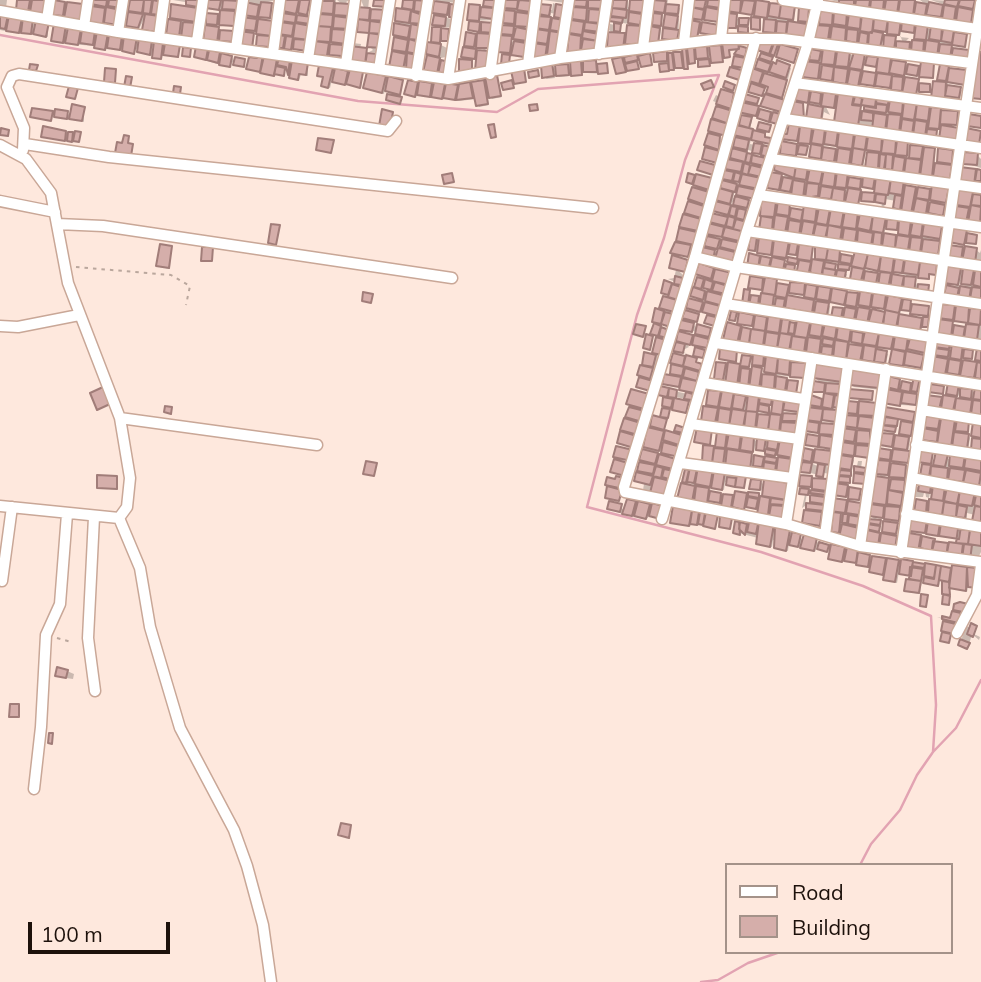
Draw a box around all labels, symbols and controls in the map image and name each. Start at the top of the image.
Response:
legend [726,863,953,954]
text: Road [792,879,843,905]
scale bar [32,908,173,952]
text: Building [792,914,871,940]
text: 100 m [41,921,103,947]

